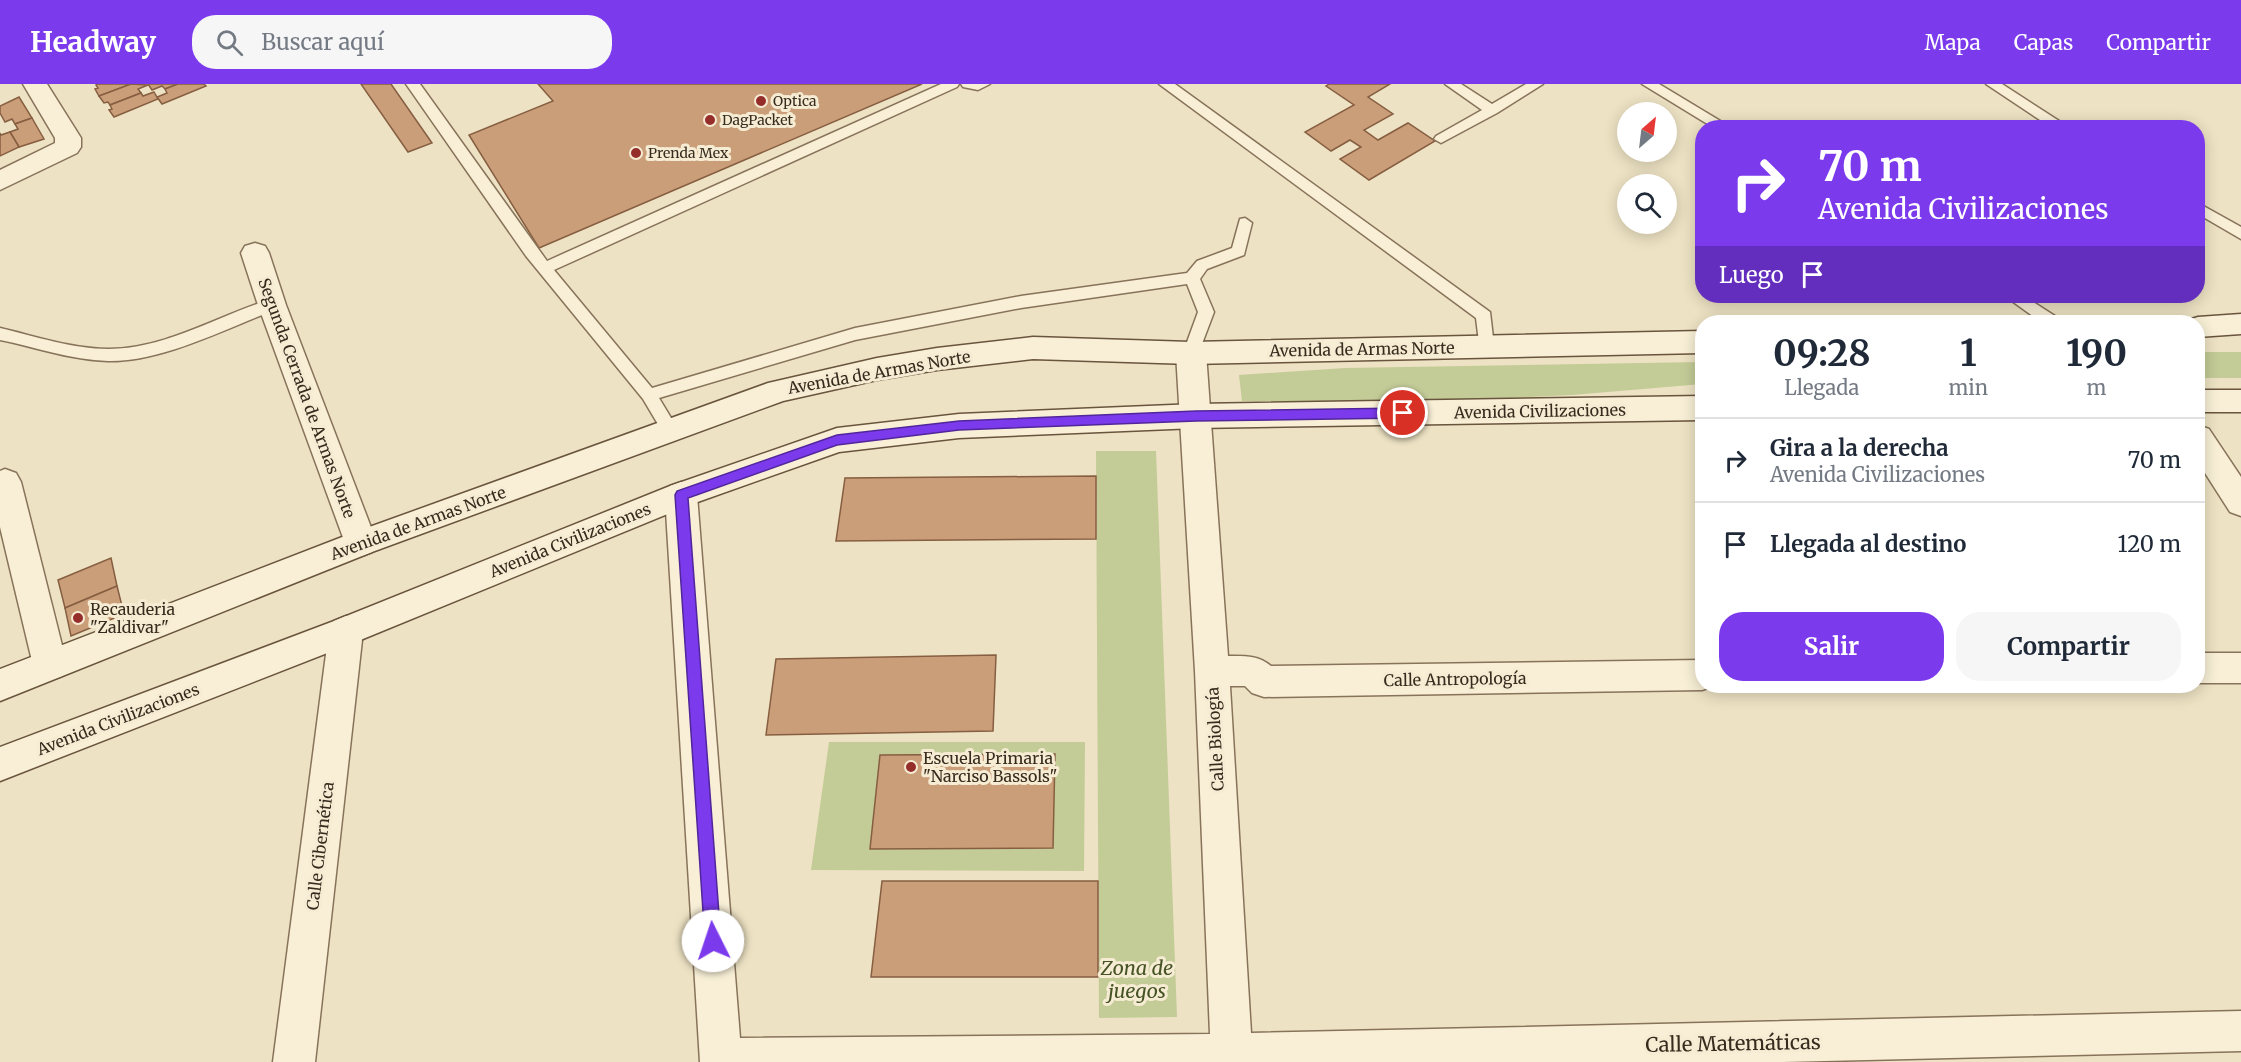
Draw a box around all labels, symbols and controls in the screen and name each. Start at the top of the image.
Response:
search box [192,15,612,69]
text: Headway [30,24,156,60]
icon: search [213,26,246,59]
text: Buscar aquí [261,28,384,56]
text: Mapa [1924,29,1981,56]
text: Capas [2014,29,2073,56]
text: Compartir [2106,29,2211,56]
place label: Optica [773,92,817,110]
marker: Optica [754,94,768,108]
north arrow [1617,102,1677,162]
map controls [1617,102,1677,234]
place label: DagPacket [722,111,793,129]
marker: DagPacket [703,113,717,127]
text: 70 m [1818,140,1922,192]
place label: Prenda Mex [648,144,729,162]
icon: right [1719,144,1797,222]
marker: Prenda Mex [629,146,643,160]
button: search [1617,174,1677,234]
text: Avenida Civilizaciones [1818,192,2108,226]
icon: arrive [1796,258,1829,291]
text: Luego [1719,261,1784,289]
street label: Segunda Cerrada de Armas Norte [254,275,360,521]
text: 09:28 [1773,331,1871,376]
text: 1 [1960,331,1977,376]
text: 190 [2066,331,2127,376]
street label: Avenida de Armas Norte [1268,337,1455,361]
street label: Avenida de Armas Norte [785,346,972,398]
text: Llegada [1784,375,1859,400]
text: min [1949,375,1988,400]
text: m [2087,375,2106,400]
pin [1377,387,1428,438]
icon: arrive [1386,396,1419,429]
street label: Avenida Civilizaciones [1453,399,1626,423]
text: Gira a la derecha [1770,434,1948,462]
icon: right [1719,444,1752,477]
text: 70 m [2128,446,2181,474]
text: Avenida Civilizaciones [1770,462,1985,487]
street label: Avenida de Armas Norte [327,482,508,564]
street label: Avenida Civilizaciones [486,498,654,582]
icon: arrive [1719,528,1752,561]
text: Llegada al destino [1770,530,1966,558]
text: 120 m [2117,530,2181,558]
place label: Recauderia "Zaldivar" [90,599,176,637]
marker: Recauderia "Zaldivar" [71,611,85,625]
button: Salir [1719,612,1944,681]
button: Compartir [1956,612,2181,681]
street label: Calle Antropología [1383,668,1527,690]
street label: Avenida Civilizaciones [33,679,202,760]
street label: Calle Biología [1202,686,1228,792]
place label: Escuela Primaria "Narciso Bassols" [923,748,1057,786]
marker: Escuela Primaria "Narciso Bassols" [904,760,918,774]
street label: Calle Cibernética [302,780,338,911]
position arrow [681,909,745,973]
park label: Zona de juegos [1100,955,1173,1003]
street label: Calle Matemáticas [1645,1029,1821,1057]

